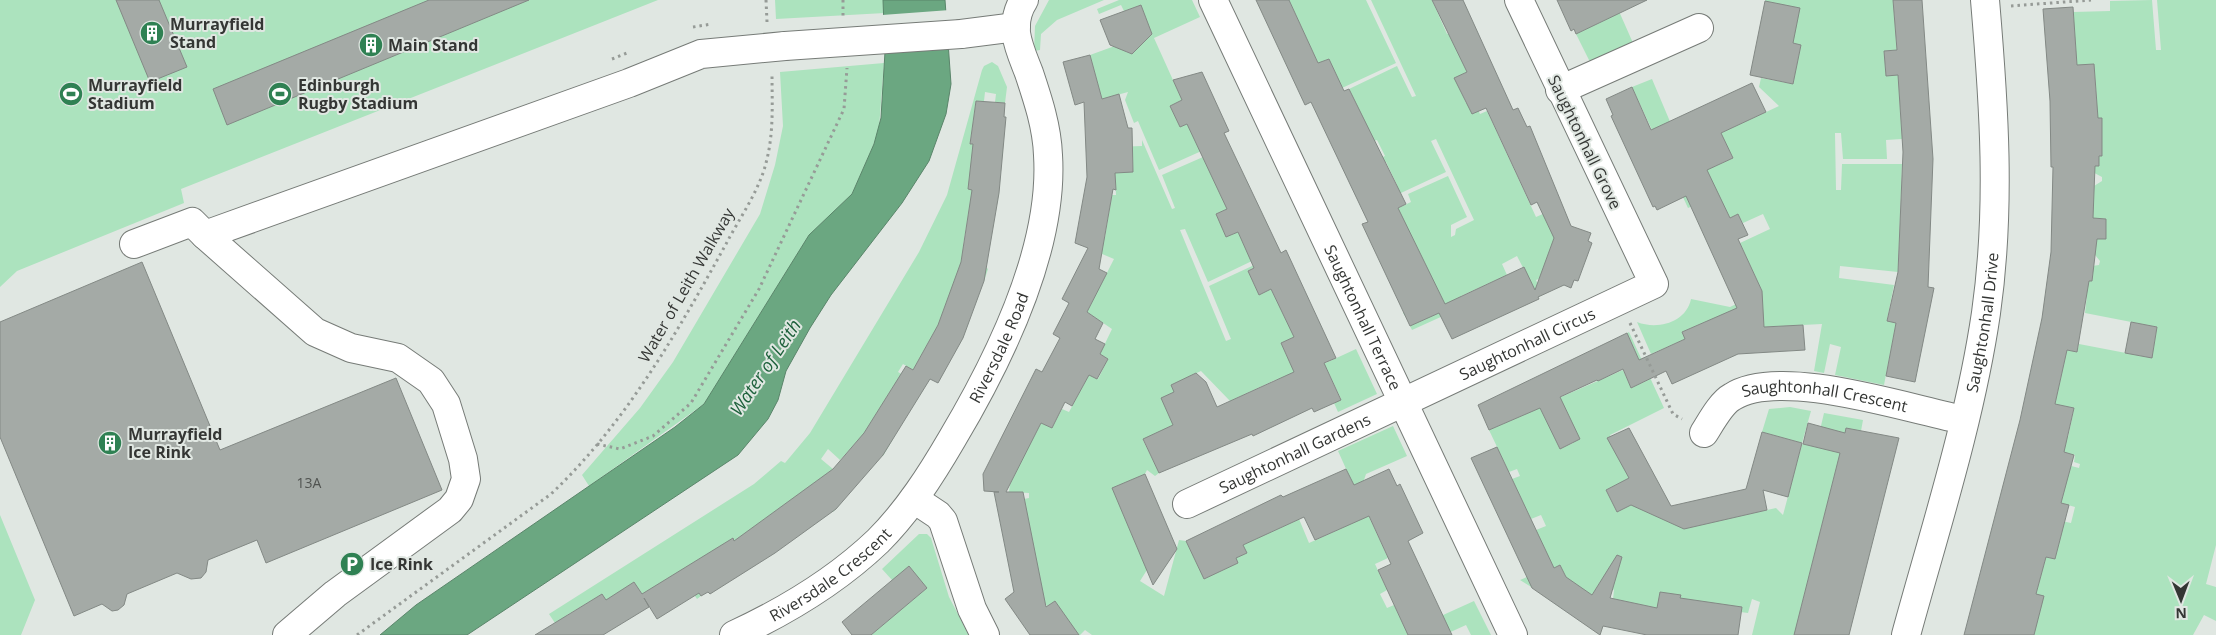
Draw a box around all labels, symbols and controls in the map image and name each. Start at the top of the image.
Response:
place label: Murrayfield Stand [170,13,264,53]
building icon: Murrayfield Stand [139,20,165,46]
building icon: Main Stand [358,32,384,58]
place label: Main Stand [388,34,478,56]
street label: Saughtonhall Grove [1543,71,1627,213]
place label: Murrayfield Stadium [88,74,182,114]
place label: Edinburgh Rugby Stadium [298,74,418,114]
sports icon: Murrayfield Stadium [58,81,84,107]
sports icon: Edinburgh Rugby Stadium [267,81,293,107]
street label: Water of Leith Walkway [633,203,740,366]
street label: Saughtonhall Terrace [1319,241,1407,394]
street label: Saughtonhall Drive [1961,252,2003,395]
street label: Riversdale Road [964,289,1034,407]
street label: Saughtonhall Circus [1456,302,1599,385]
water label: Water of Leith [724,314,806,420]
street label: Saughtonhall Crescent [1739,375,1910,417]
street label: Saughtonhall Gardens [1215,408,1374,498]
place label: Murrayfield Ice Rink [128,423,222,463]
building icon: Murrayfield Ice Rink [97,430,123,456]
house number: 13A [297,473,322,492]
street label: Riversdale Crescent [765,523,896,627]
parking icon: Ice Rink [339,551,365,577]
place label: Ice Rink [370,553,433,575]
north arrow [2156,575,2206,625]
text: N [2175,604,2187,623]

